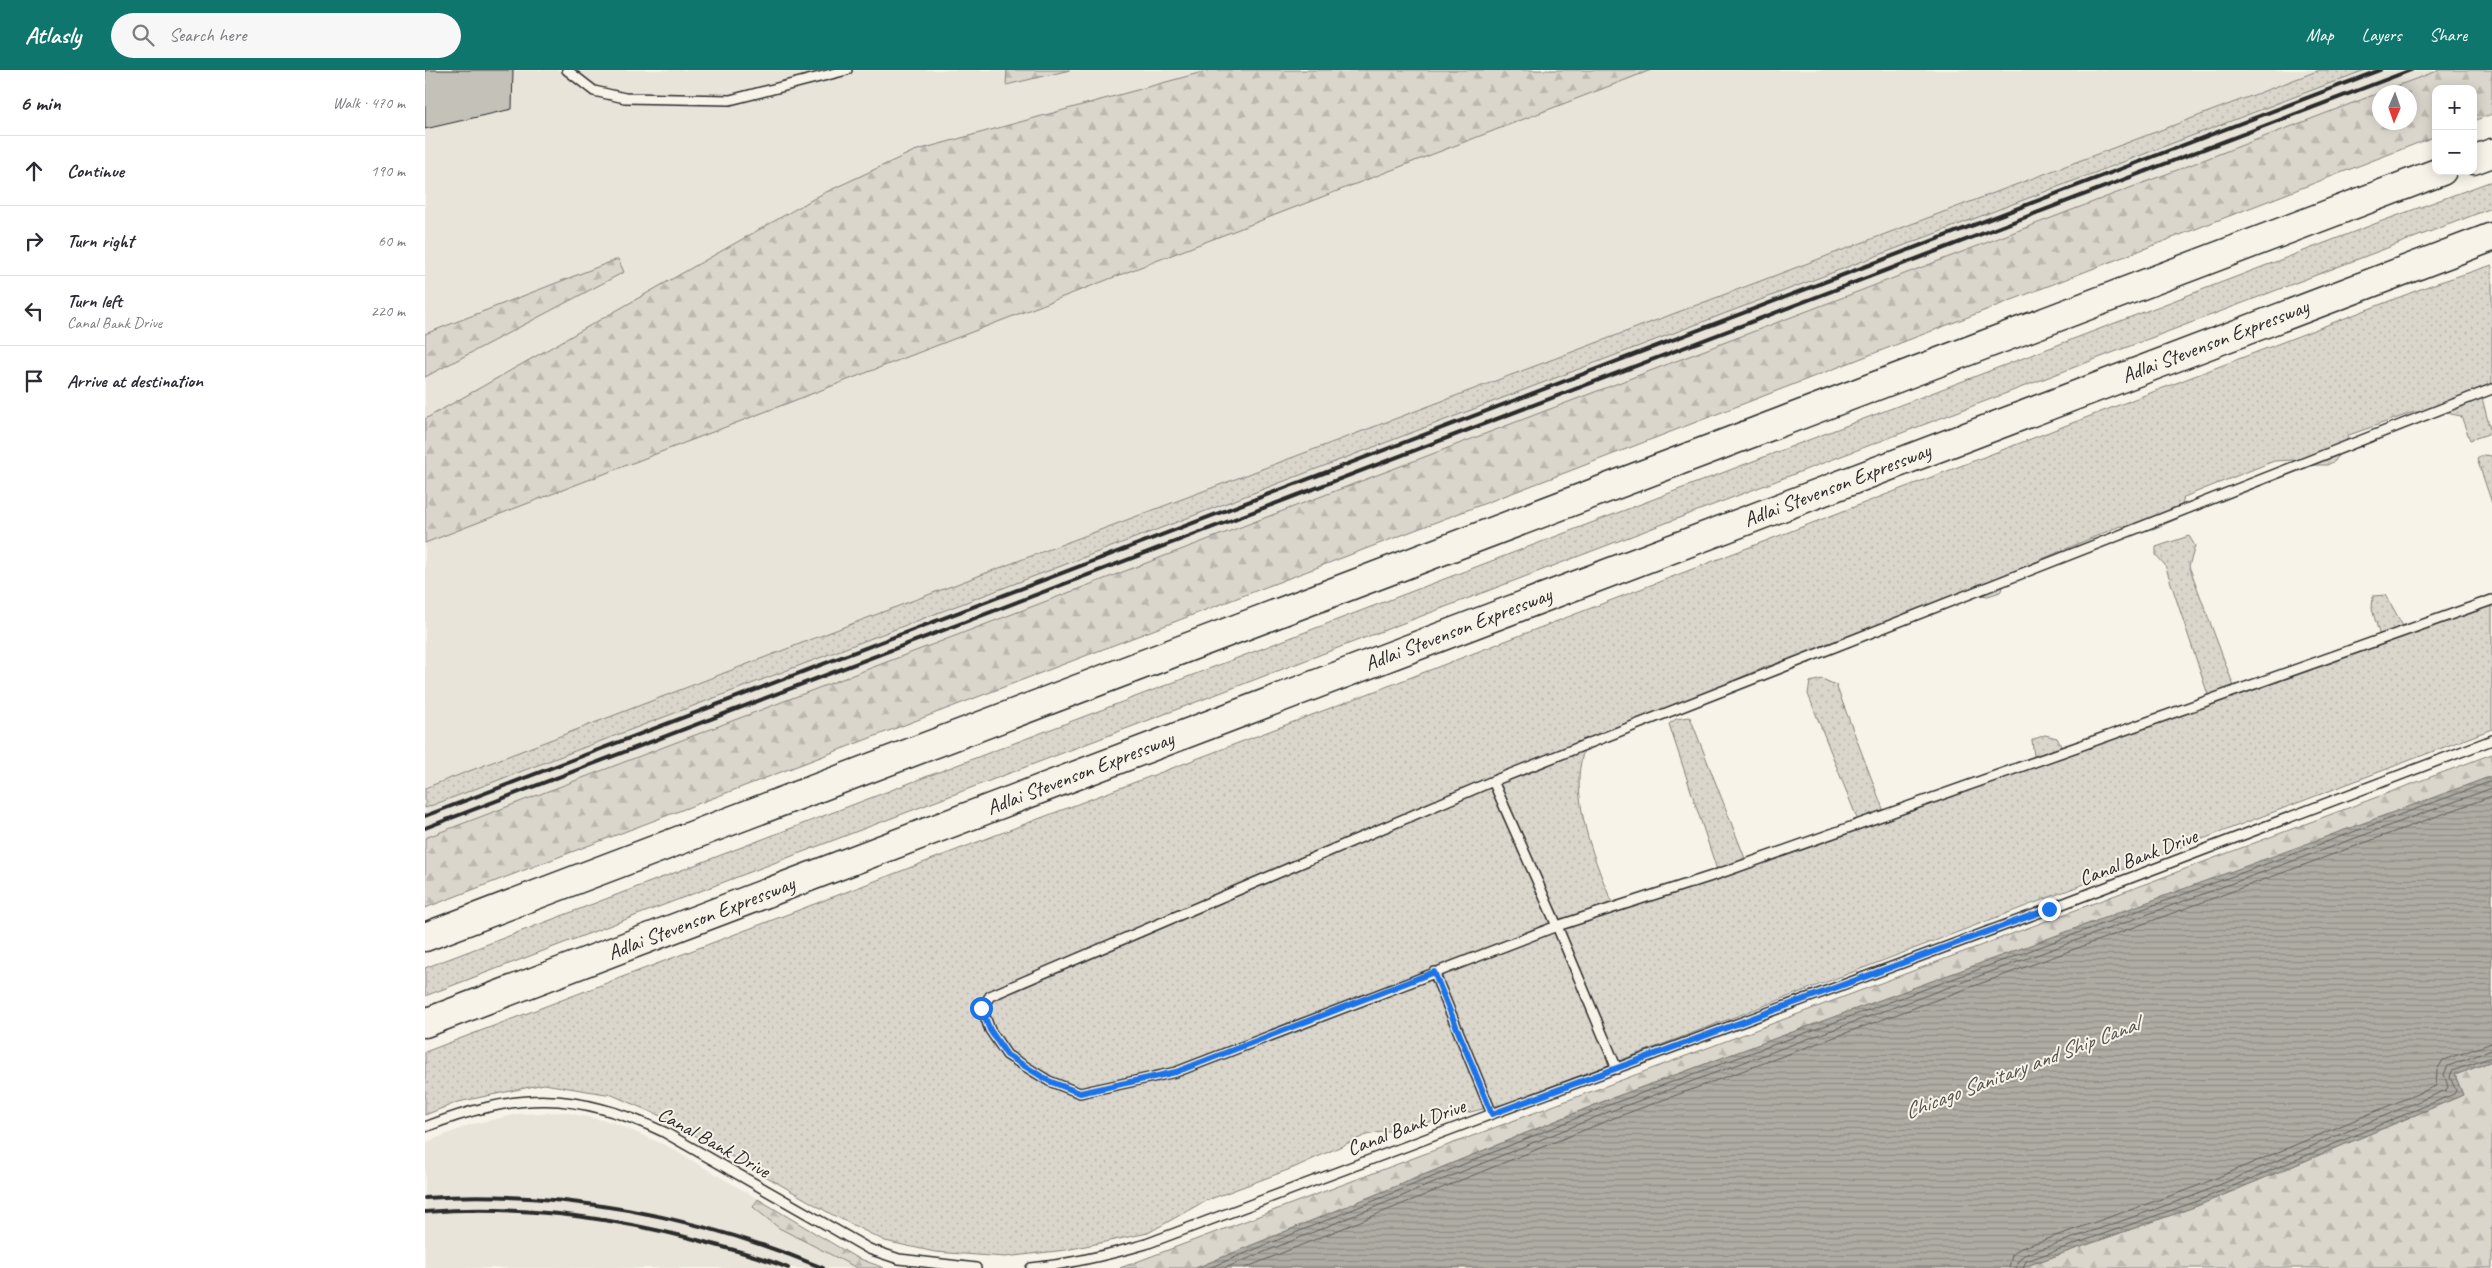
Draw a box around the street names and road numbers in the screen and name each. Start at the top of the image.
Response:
street label: Adlai Stevenson Expressway [2118,293,2314,389]
street label: Adlai Stevenson Expressway [1740,437,1936,533]
street label: Adlai Stevenson Expressway [1361,581,1557,677]
street label: Adlai Stevenson Expressway [983,725,1179,821]
street label: Canal Bank Drive [2075,822,2202,891]
street label: Adlai Stevenson Expressway [604,870,800,966]
street label: Canal Bank Drive [1343,1092,1470,1161]
street label: Canal Bank Drive [653,1100,776,1184]

